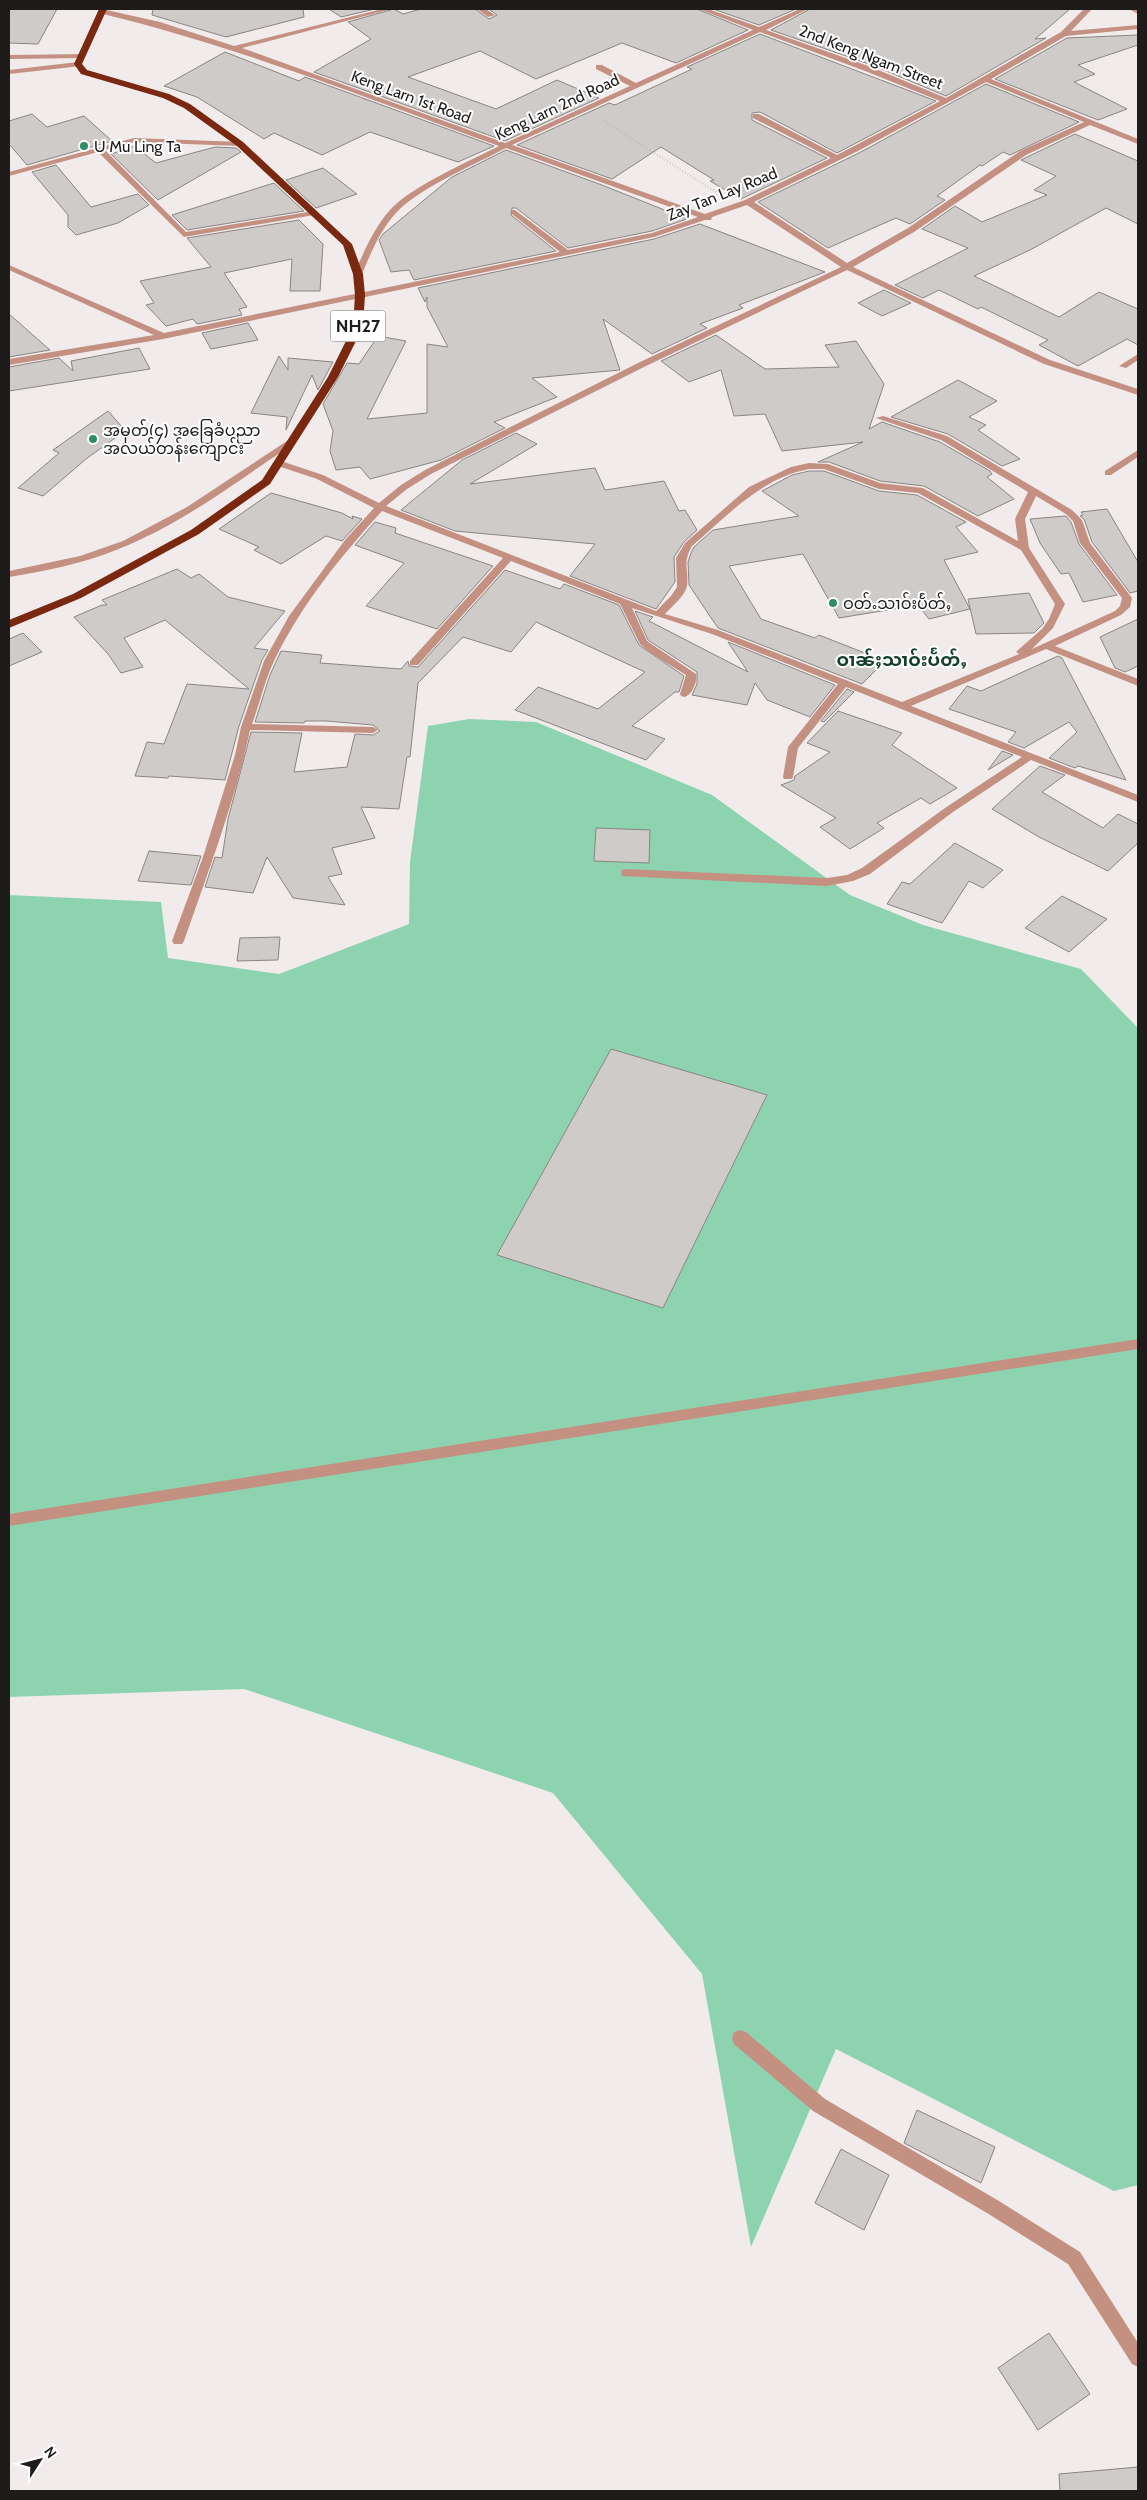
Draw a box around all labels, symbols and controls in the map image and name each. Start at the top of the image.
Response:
street label: 2nd Keng Ngam Street [796,21,946,93]
street label: Keng Larn 1st Road [349,67,473,127]
street label: Keng Larn 2nd Road [492,70,622,144]
place label: U Mu Ling Ta [94,137,181,156]
marker: U Mu Ling Ta [78,140,90,152]
street label: Zay Tan Lay Road [664,163,780,225]
road number: NH27 [330,310,386,342]
place label: အမှတ်(၄) အခြေခံပညာ အလယ်တန်းကျောင်း [103,419,261,462]
marker: အမှတ်(၄) အခြေခံပညာ အလယ်တန်းကျောင်း [87,433,99,445]
place label: ဝတ်ႉသၢဝ်းပႅတ်ႇ [843,592,951,613]
marker: ဝတ်ႉသၢဝ်းပႅတ်ႇ [827,597,839,609]
district label: ဝၢၼ်ႈသၢဝ်းပႅတ်ႇ [837,647,967,671]
north arrow [15,2435,65,2485]
text: N [40,2443,61,2462]

